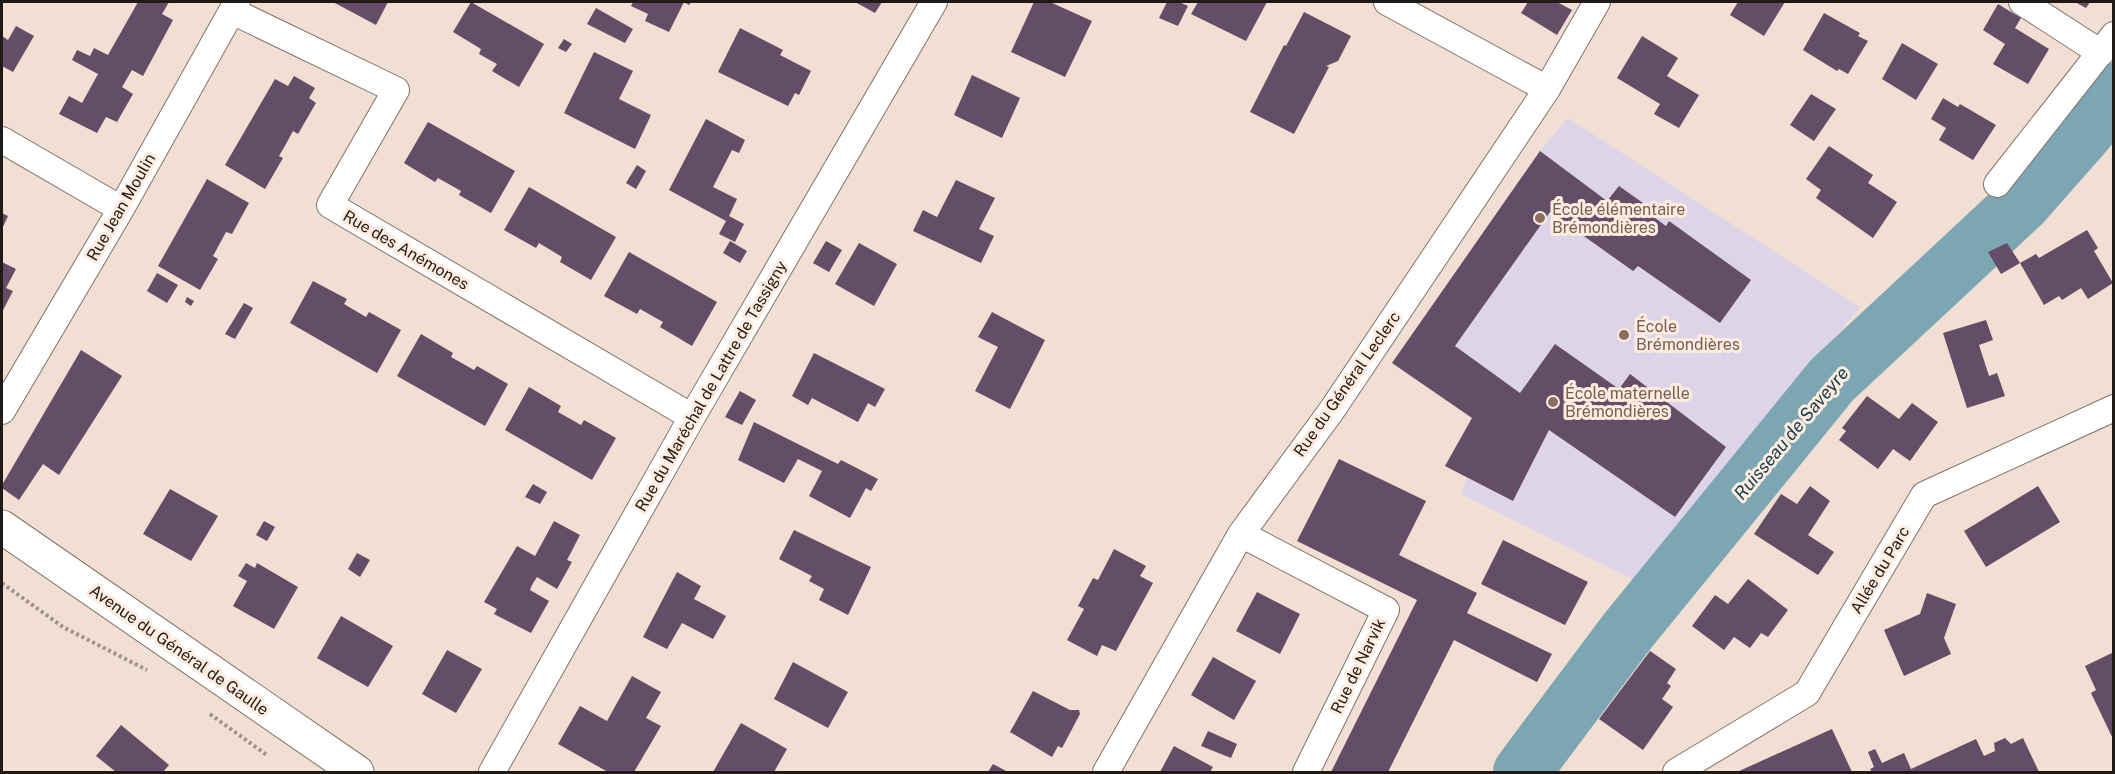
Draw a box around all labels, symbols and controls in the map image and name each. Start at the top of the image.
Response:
street label: Rue Jean Moulin [83,150,159,264]
place label: École élémentaire Brémondières [1552,199,1685,237]
street label: Rue des Anémones [340,206,472,294]
marker: École élémentaire Brémondières [1533,211,1547,225]
street label: Rue du Maréchal de Lattre de Tassigny [631,257,791,515]
street label: Rue du Général Leclerc [1290,308,1404,460]
place label: École Brémondières [1636,316,1740,354]
marker: École Brémondières [1617,328,1631,342]
water label: Ruisseau de Saveyre [1729,362,1853,503]
place label: École maternelle Brémondières [1565,383,1690,421]
marker: École maternelle Brémondières [1546,395,1560,409]
street label: Allée du Parc [1846,523,1914,617]
street label: Avenue du Général de Gaulle [86,581,272,719]
street label: Rue de Narvik [1327,615,1389,717]

